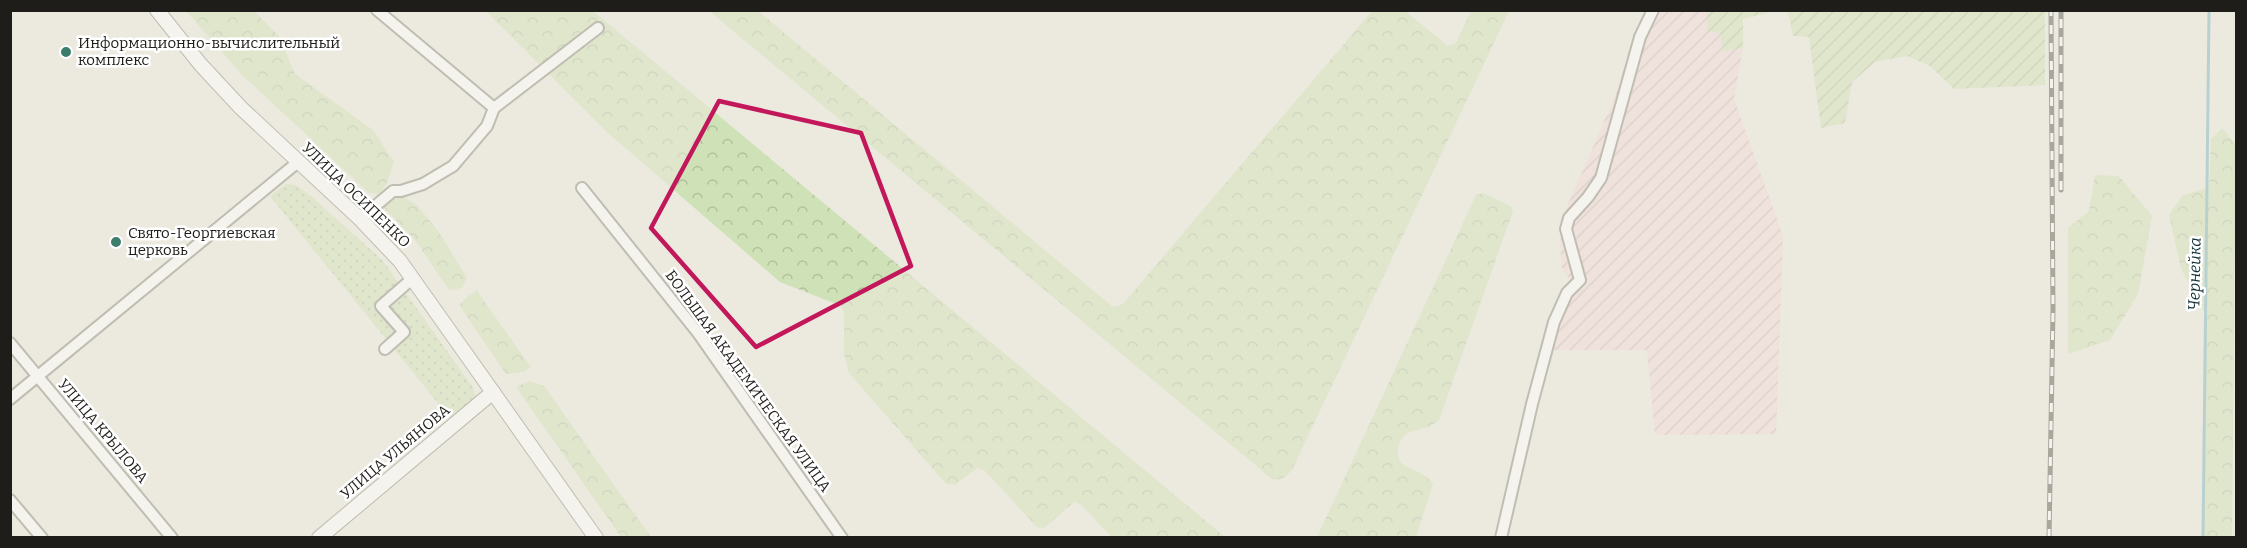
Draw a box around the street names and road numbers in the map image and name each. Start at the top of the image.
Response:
street label: УЛИЦА ОСИПЕНКО [298,139,414,251]
street label: БОЛЬШАЯ АКАДЕМИЧЕСКАЯ УЛИЦА [661,267,835,496]
street label: УЛИЦА КРЫЛОВА [54,375,152,487]
street label: УЛИЦА УЛЬЯНОВА [337,401,454,503]

